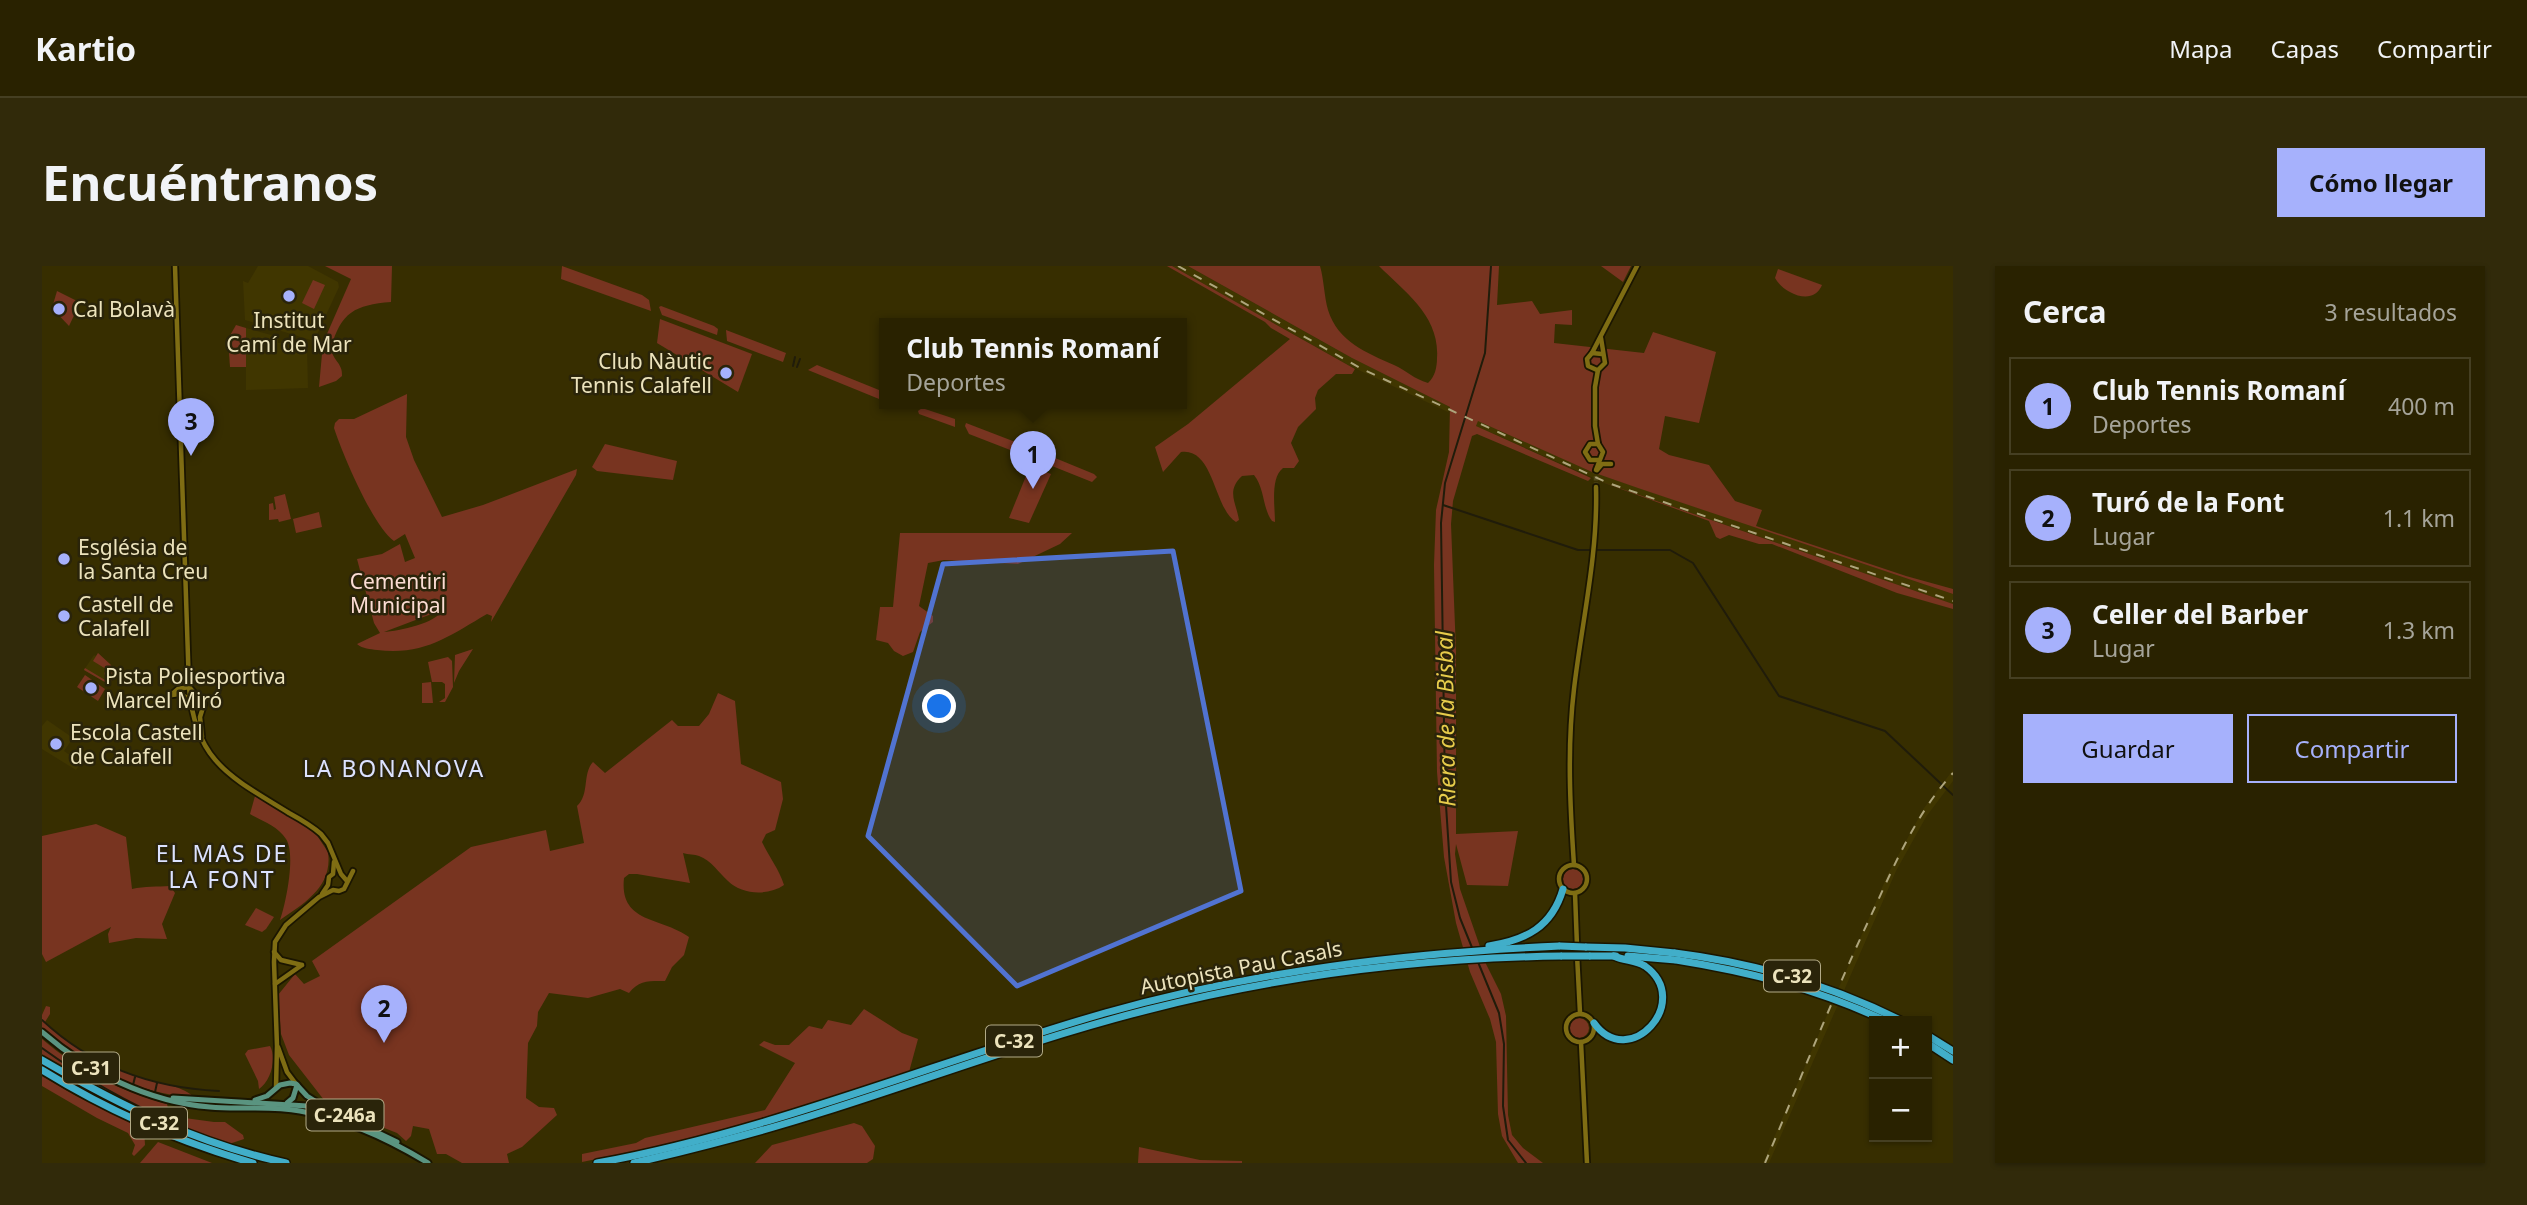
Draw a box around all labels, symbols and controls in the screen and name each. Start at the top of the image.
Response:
text: Kartio [35,26,136,71]
text: Mapa [2169,32,2233,65]
text: Capas [2271,32,2339,65]
text: Compartir [2377,32,2492,65]
button: Cómo llegar [2277,148,2485,217]
text: Encuéntranos [42,149,378,215]
marker: Institut Camí de Mar [281,288,297,304]
text: Cerca [2023,291,2106,332]
place label: Cal Bolavà [73,295,175,323]
text: 3 resultados [2324,296,2457,328]
marker: Cal Bolavà [51,301,67,317]
place label: Institut Camí de Mar [226,306,352,358]
popup [879,318,1187,409]
text: Club Tennis Romaní [906,330,1160,366]
place label: Club Nàutic Tennis Calafell [571,347,712,399]
marker: Club Nàutic Tennis Calafell [718,365,734,381]
text: Deportes [906,366,1006,398]
text: Club Tennis Romaní [2092,372,2346,408]
text: 1 [2041,390,2055,422]
text: 400 m [2388,390,2455,422]
pin: 3 [168,398,214,456]
text: Deportes [2092,408,2192,440]
pin: 1 [1010,431,1056,489]
text: Turó de la Font [2092,484,2284,520]
text: 2 [2041,502,2055,534]
text: 1.1 km [2383,502,2455,534]
text: Lugar [2092,520,2155,552]
place label: Església de la Santa Creu [78,533,208,585]
marker: Església de la Santa Creu [56,551,72,567]
park label: Cementiri Municipal [350,567,446,619]
place label: Castell de Calafell [78,590,174,642]
text: Celler del Barber [2092,596,2308,632]
marker: Castell de Calafell [56,608,72,624]
text: 3 [2041,614,2055,646]
text: 1.3 km [2383,614,2455,646]
water label: Riera de la Bisbal [1427,630,1463,807]
text: Lugar [2092,632,2155,664]
place label: Pista Poliesportiva Marcel Miró [105,662,286,714]
marker: Pista Poliesportiva Marcel Miró [83,680,99,696]
your location [922,689,956,723]
button: Guardar [2023,714,2233,783]
button: Compartir [2247,714,2457,783]
place label: Escola Castell de Calafell [70,718,203,770]
marker: Escola Castell de Calafell [48,736,64,752]
district label: LA BONANOVA [303,752,485,784]
district label: EL MAS DE LA FONT [156,837,288,895]
street label: Autopista Pau Casals [1138,934,1344,1000]
road number: C-32 [1764,960,1820,992]
pin: 2 [361,985,407,1043]
map controls [1869,1016,1932,1142]
button: + [1869,1016,1932,1079]
road number: C-32 [986,1026,1042,1056]
road number: C-31 [63,1052,119,1084]
button: − [1869,1079,1932,1142]
road number: C-246a [306,1100,384,1130]
road number: C-32 [131,1108,187,1138]

